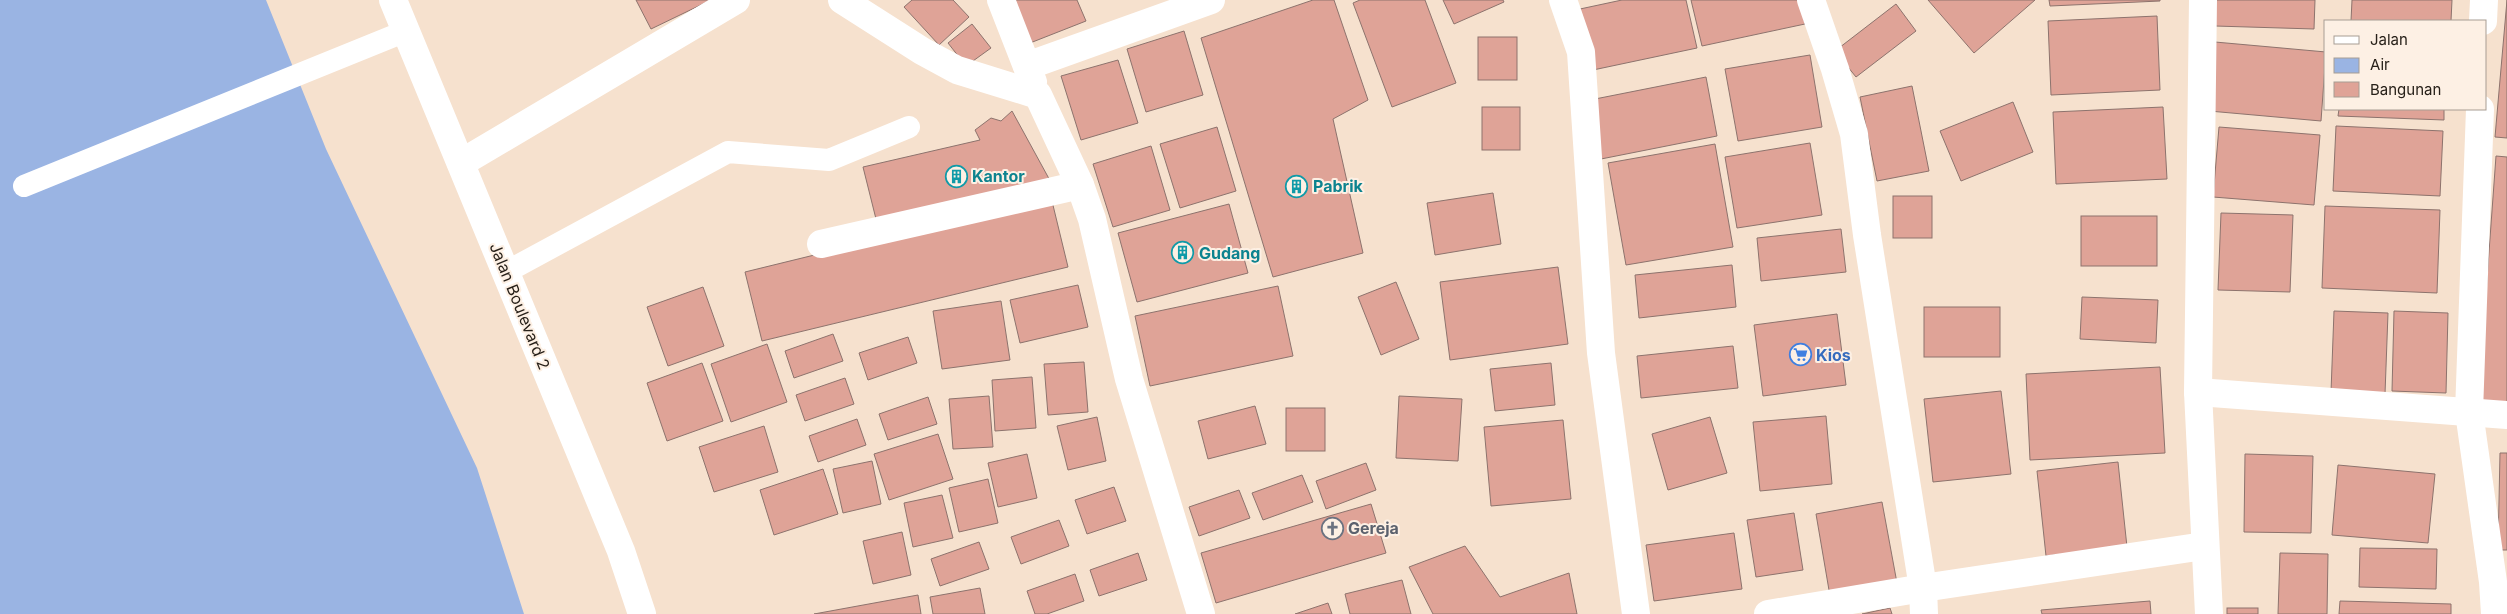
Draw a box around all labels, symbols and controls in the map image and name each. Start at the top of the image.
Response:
legend [2324,20,2487,110]
text: Jalan [2370,30,2408,49]
text: Air [2370,55,2390,74]
text: Bangunan [2370,80,2441,99]
building icon: Kantor [944,164,968,188]
place label: Kantor [972,166,1025,186]
building icon: Pabrik [1285,174,1309,198]
place label: Pabrik [1313,176,1364,196]
street label: Jalan Boulevard 2 [485,240,555,372]
building icon: Gudang [1171,241,1195,265]
place label: Gudang [1199,243,1260,263]
supermarket icon: Kios [1788,343,1812,367]
place label: Kios [1816,345,1851,365]
church icon: Gereja [1320,516,1344,540]
place label: Gereja [1348,518,1399,538]

